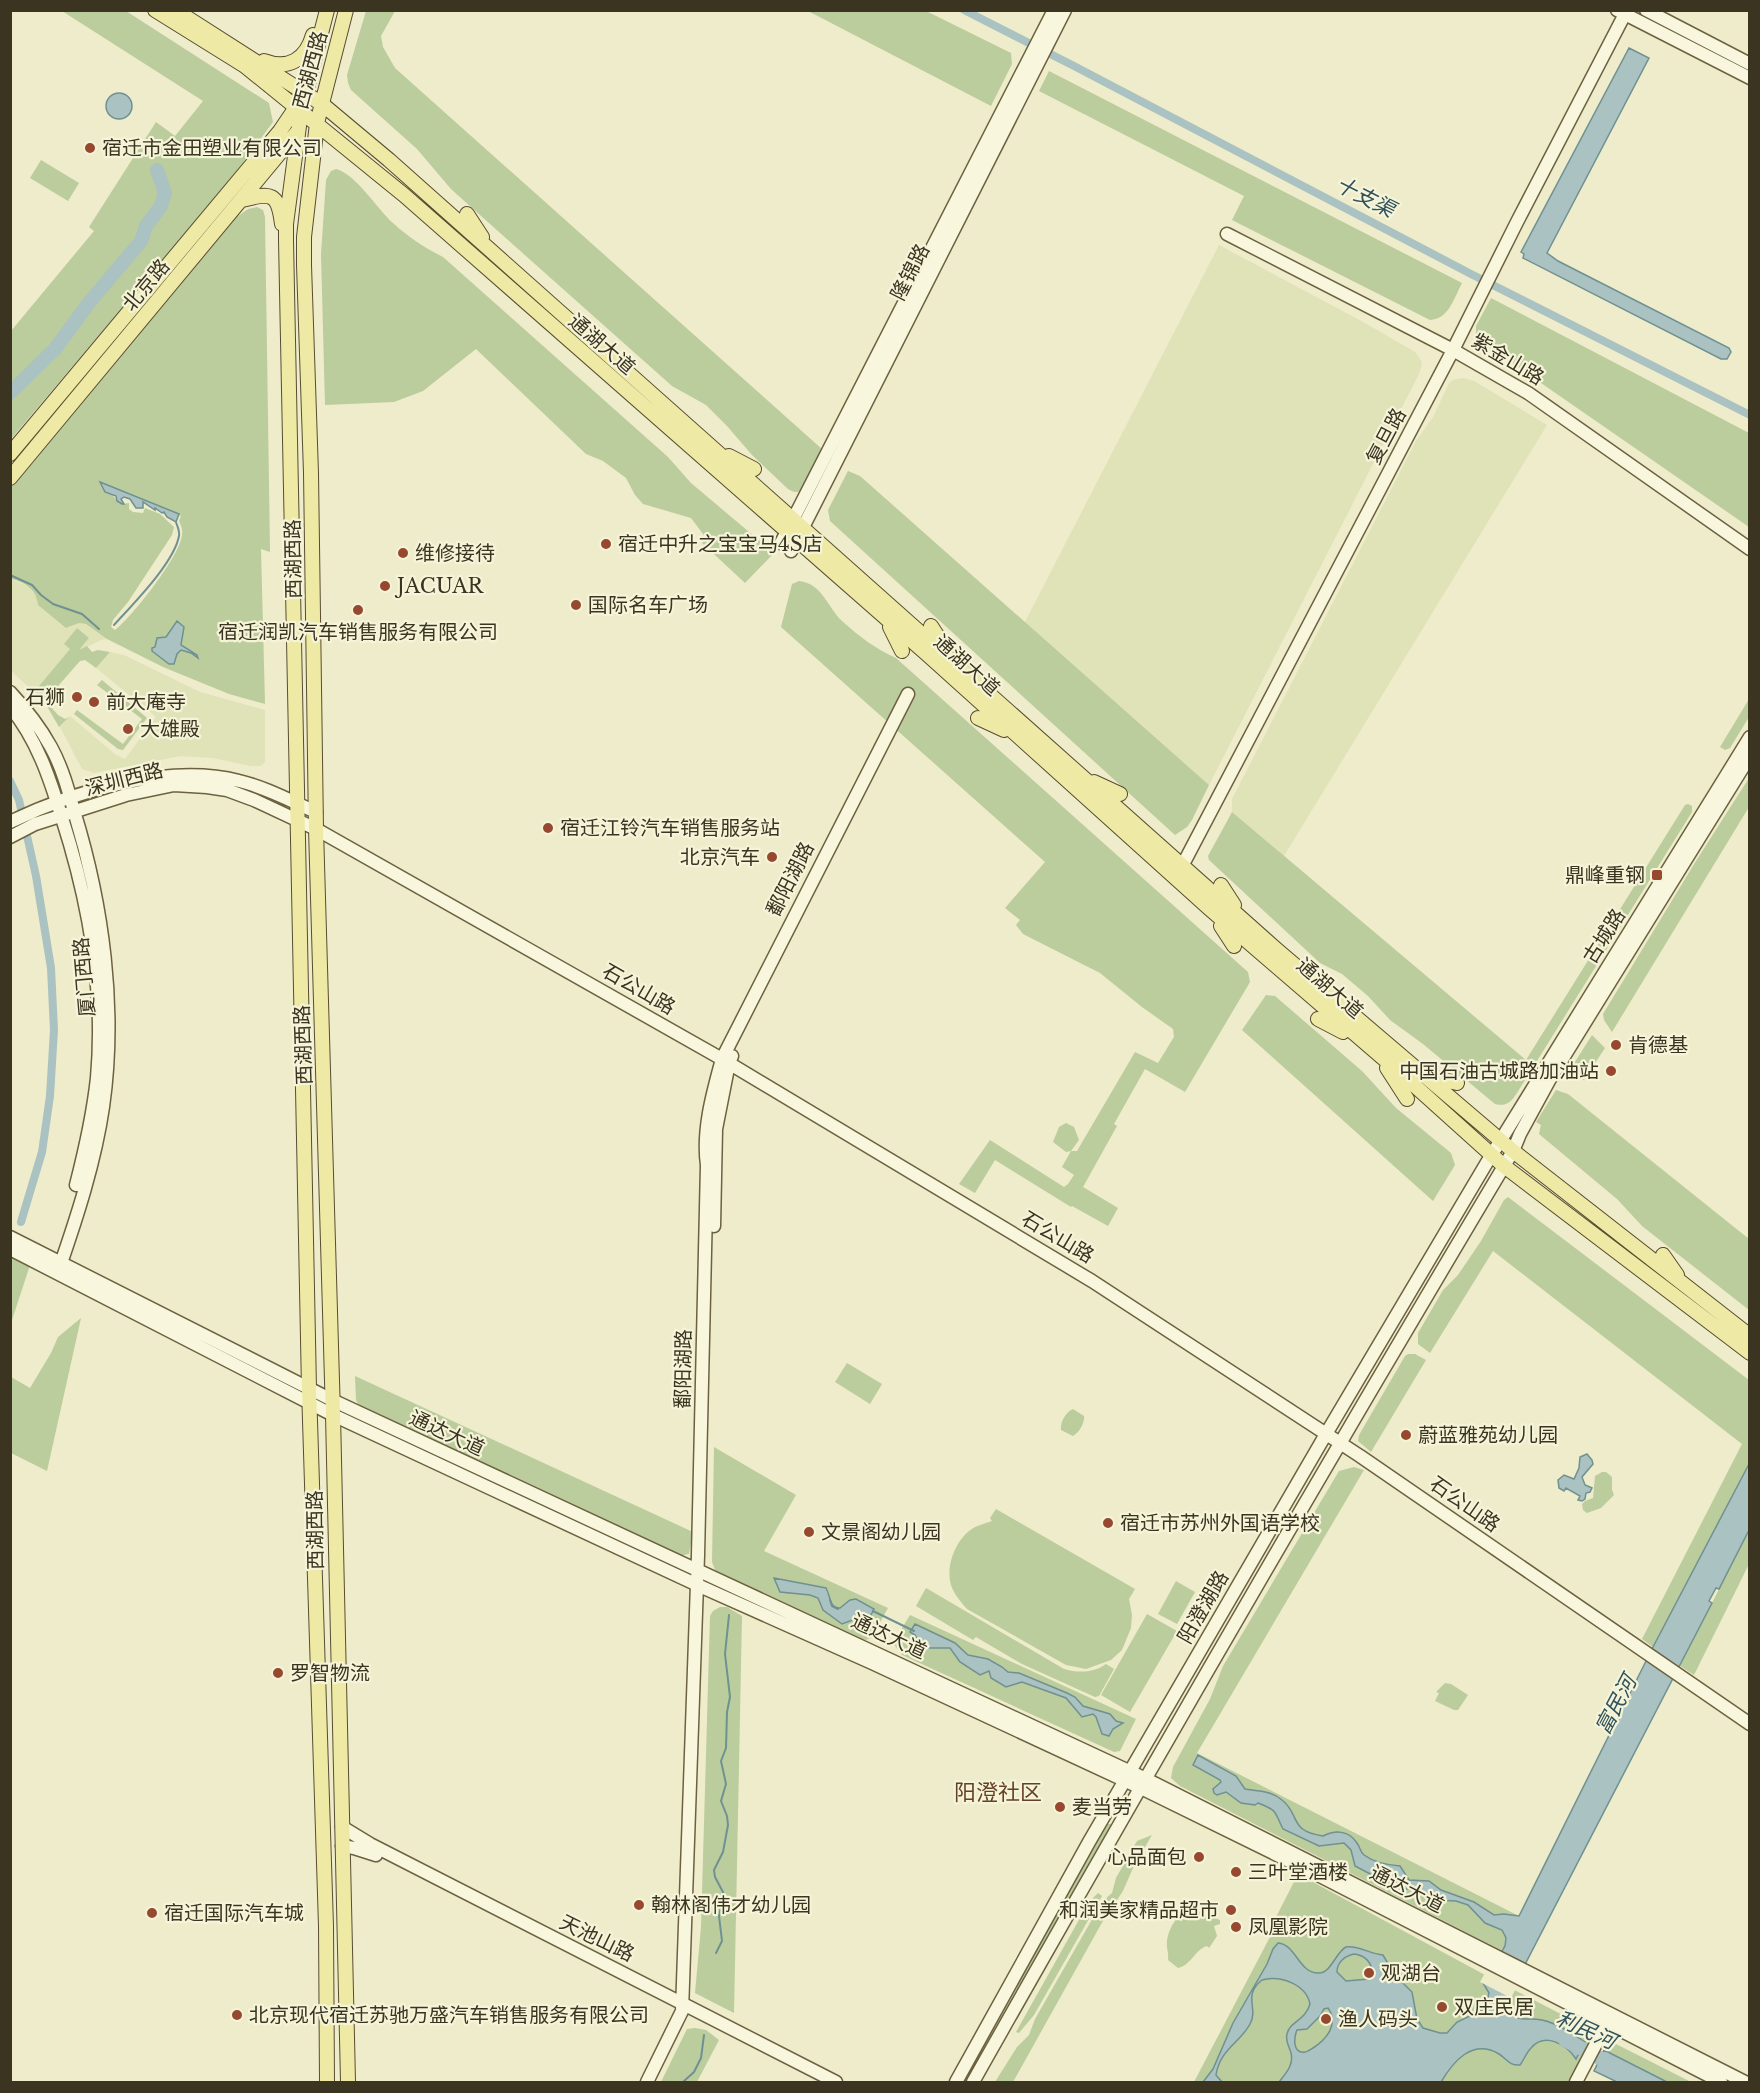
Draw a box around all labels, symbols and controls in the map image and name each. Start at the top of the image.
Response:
street label: 西湖西路 [288,28,332,112]
place label: 宿迁市金田塑业有限公司 [102,136,322,160]
marker: 宿迁市金田塑业有限公司 [83,141,97,155]
water label: 十支渠 [1331,171,1402,224]
street label: 隆锦路 [886,240,934,304]
street label: 北京路 [118,254,174,316]
street label: 通湖大道 [564,309,640,379]
street label: 紫金山路 [1468,328,1548,390]
street label: 复旦路 [1361,404,1411,468]
street label: 西湖西路 [280,519,306,599]
place label: 宿迁中升之宝宝马4S店 [618,532,823,556]
marker: 宿迁中升之宝宝马4S店 [599,537,613,551]
place label: 维修接待 [415,541,495,565]
marker: 维修接待 [396,546,410,560]
place label: JACUAR [394,574,485,598]
marker: JACUAR [378,579,392,593]
place label: 国际名车广场 [588,593,708,617]
marker: 国际名车广场 [569,598,583,612]
marker: 宿迁润凯汽车销售服务有限公司 [351,603,365,617]
place label: 宿迁润凯汽车销售服务有限公司 [218,620,498,644]
street label: 通湖大道 [929,629,1005,701]
place label: 石狮 [25,685,65,709]
marker: 石狮 [70,690,84,704]
place label: 前大庵寺 [106,690,186,714]
marker: 前大庵寺 [87,695,101,709]
place label: 大雄殿 [140,717,200,741]
marker: 大雄殿 [121,722,135,736]
street label: 深圳西路 [82,758,166,800]
place label: 宿迁江铃汽车销售服务站 [560,816,780,840]
marker: 宿迁江铃汽车销售服务站 [541,821,555,835]
street label: 鄱阳湖路 [761,838,819,920]
place label: 北京汽车 [680,845,760,869]
marker: 北京汽车 [765,850,779,864]
place label: 鼎峰重钢 [1565,863,1645,887]
marker: 鼎峰重钢 [1650,868,1664,882]
street label: 古城路 [1578,904,1630,968]
street label: 厦门西路 [69,936,99,1018]
street label: 通湖大道 [1292,953,1368,1023]
street label: 石公山路 [598,959,680,1019]
street label: 西湖西路 [290,1005,316,1085]
place label: 肯德基 [1628,1033,1688,1057]
marker: 肯德基 [1609,1038,1623,1052]
place label: 中国石油古城路加油站 [1399,1059,1599,1083]
marker: 中国石油古城路加油站 [1604,1064,1618,1078]
street label: 石公山路 [1018,1206,1098,1268]
street label: 鄱阳湖路 [670,1329,696,1409]
street label: 通达大道 [406,1405,488,1461]
place label: 蔚蓝雅苑幼儿园 [1418,1423,1558,1447]
marker: 蔚蓝雅苑幼儿园 [1399,1428,1413,1442]
street label: 石公山路 [1425,1471,1505,1537]
street label: 西湖西路 [302,1490,328,1570]
place label: 宿迁市苏州外国语学校 [1120,1511,1320,1535]
marker: 宿迁市苏州外国语学校 [1101,1516,1115,1530]
place label: 文景阁幼儿园 [821,1520,941,1544]
marker: 文景阁幼儿园 [802,1525,816,1539]
street label: 阳澄湖路 [1173,1566,1233,1648]
street label: 通达大道 [848,1608,930,1664]
place label: 罗智物流 [290,1661,370,1685]
marker: 罗智物流 [271,1666,285,1680]
water label: 富民河 [1590,1668,1644,1739]
district label: 阳澄社区 [954,1779,1042,1806]
place label: 麦当劳 [1072,1795,1132,1819]
marker: 麦当劳 [1053,1800,1067,1814]
place label: 心品面包 [1107,1845,1187,1869]
marker: 心品面包 [1192,1850,1206,1864]
place label: 三叶堂酒楼 [1248,1860,1348,1884]
street label: 通达大道 [1366,1860,1448,1918]
marker: 三叶堂酒楼 [1229,1865,1243,1879]
place label: 翰林阁伟才幼儿园 [651,1893,811,1917]
marker: 翰林阁伟才幼儿园 [632,1898,646,1912]
place label: 和润美家精品超市 [1059,1898,1219,1922]
place label: 宿迁国际汽车城 [164,1901,304,1925]
marker: 和润美家精品超市 [1224,1903,1238,1917]
marker: 宿迁国际汽车城 [145,1906,159,1920]
street label: 天池山路 [556,1910,638,1966]
place label: 凤凰影院 [1248,1915,1328,1939]
marker: 凤凰影院 [1229,1920,1243,1934]
place label: 观湖台 [1381,1961,1441,1985]
marker: 观湖台 [1362,1966,1376,1980]
place label: 双庄民居 [1454,1995,1534,2019]
marker: 双庄民居 [1435,2000,1449,2014]
place label: 北京现代宿迁苏驰万盛汽车销售服务有限公司 [249,2003,649,2027]
water label: 利民河 [1552,2005,1624,2056]
place label: 渔人码头 [1338,2007,1418,2031]
marker: 北京现代宿迁苏驰万盛汽车销售服务有限公司 [230,2008,244,2022]
marker: 渔人码头 [1319,2012,1333,2026]

